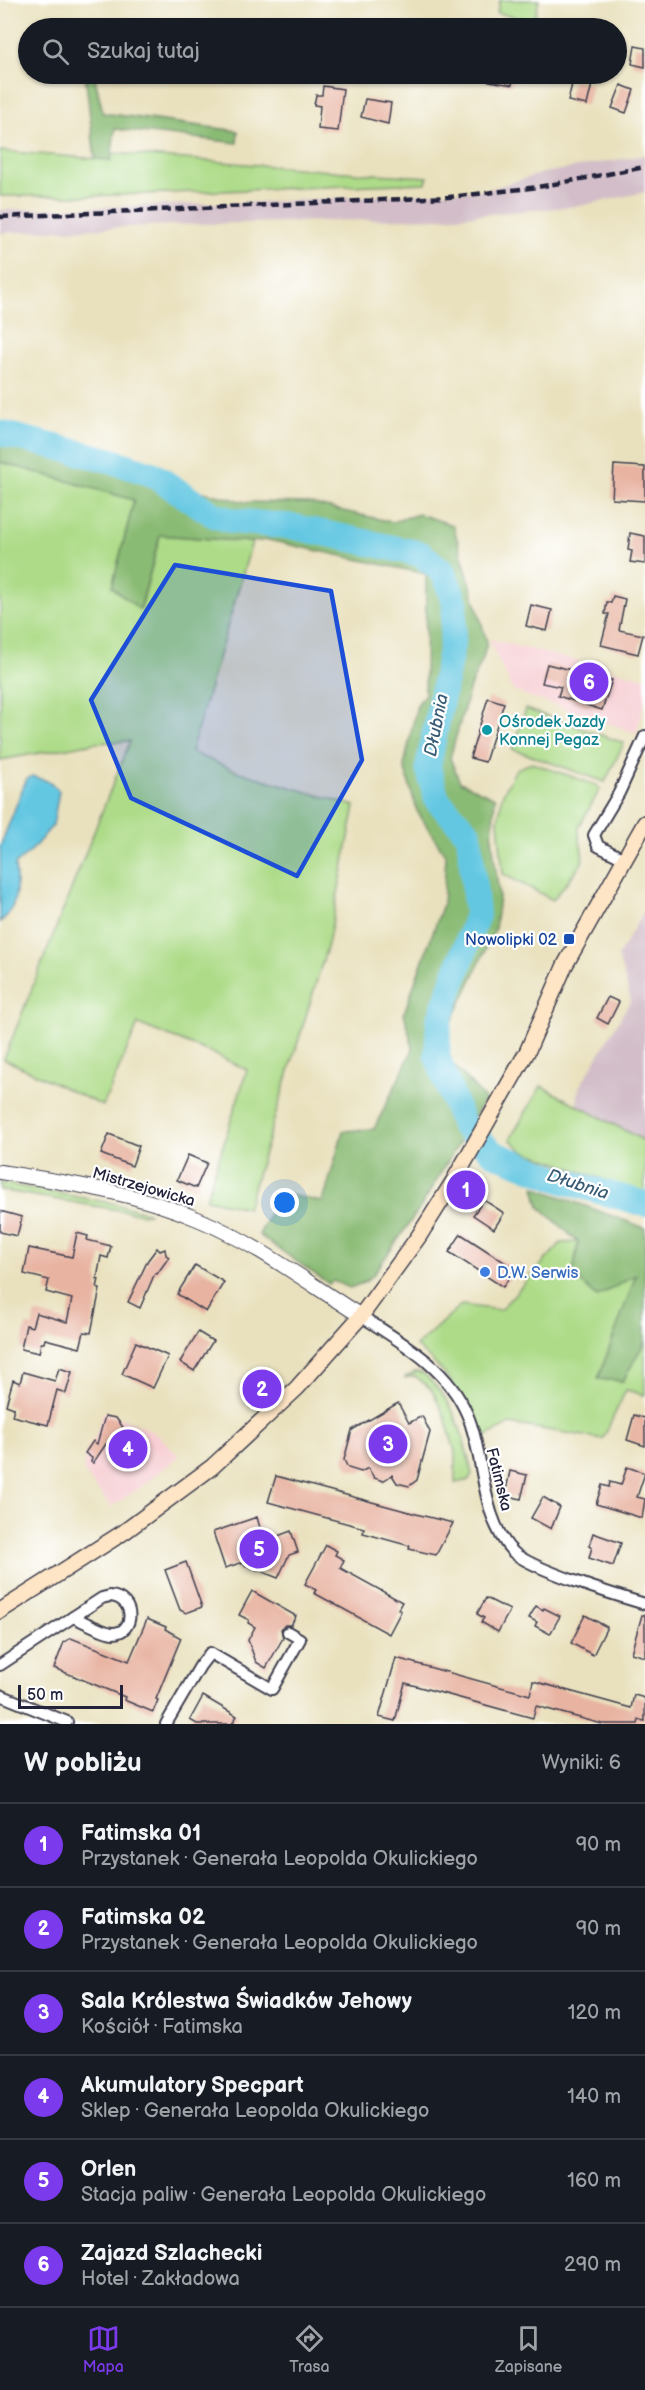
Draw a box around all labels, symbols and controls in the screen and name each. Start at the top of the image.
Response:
search box [18,18,627,84]
icon: search [39,35,72,68]
text: Szukaj tutaj [87,38,200,65]
pin: 6 [570,660,608,704]
water label: Dłubnia [420,692,453,758]
place label: Ośrodek Jazdy Konnej Pegaz [499,713,606,750]
marker: Ośrodek Jazdy Konnej Pegaz [480,723,494,737]
place label: Nowolipki 02 [465,931,558,950]
marker: Nowolipki 02 [562,932,576,946]
street label: Mistrzejowicka [90,1164,197,1211]
water label: Dłubnia [544,1165,611,1204]
pin: 1 [446,1168,486,1212]
your location [270,1188,299,1217]
place label: D.W. Serwis [497,1264,579,1283]
marker: D.W. Serwis [478,1265,492,1279]
pin: 2 [242,1366,282,1412]
pin: 3 [368,1422,408,1466]
pin: 4 [108,1426,148,1472]
street label: Fatimska [482,1446,516,1513]
pin: 5 [240,1526,278,1572]
scale bar [18,1682,123,1710]
text: 50 m [27,1686,63,1705]
text: W pobliżu [24,1748,142,1779]
text: Wyniki: 6 [542,1751,621,1775]
text: Fatimska 01 [81,1820,201,1847]
text: 1 [39,1833,48,1857]
text: 90 m [576,1833,621,1857]
text: Przystanek · Generała Leopolda Okulickiego [81,1847,478,1871]
text: Fatimska 02 [81,1904,205,1931]
text: 2 [38,1917,49,1941]
text: 90 m [576,1917,621,1941]
text: Przystanek · Generała Leopolda Okulickiego [81,1931,478,1955]
text: Sala Królestwa Świadków Jehowy [81,1988,412,2015]
text: 3 [38,2001,49,2025]
text: 120 m [568,2001,621,2025]
text: Kościół · Fatimska [81,2015,243,2039]
text: Akumulatory Specpart [81,2072,304,2099]
text: 4 [38,2085,49,2109]
text: 140 m [567,2085,621,2109]
text: Sklep · Generała Leopolda Okulickiego [81,2099,429,2123]
text: Orlen [81,2156,136,2183]
text: 5 [38,2169,49,2193]
text: 160 m [567,2169,621,2193]
text: Stacja paliw · Generała Leopolda Okulickiego [81,2183,486,2207]
text: Zajazd Szlachecki [81,2240,262,2267]
text: 6 [37,2253,50,2277]
text: 290 m [564,2253,621,2277]
text: Hotel · Zakładowa [81,2267,240,2291]
tab: Mapa [83,2322,124,2377]
tab: Trasa [289,2322,330,2377]
tab: Zapisane [495,2322,562,2377]

